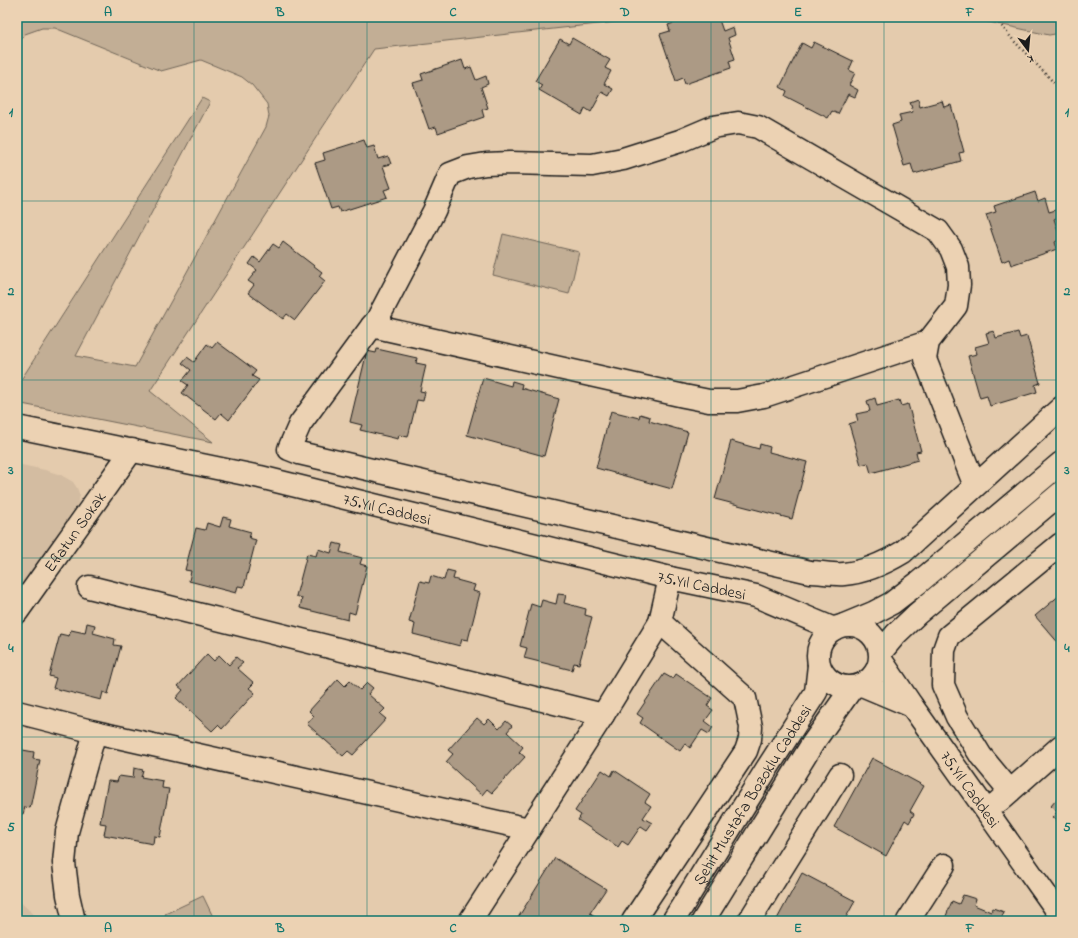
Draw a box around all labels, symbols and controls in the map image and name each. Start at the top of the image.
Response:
text: A [104,3,112,22]
text: B [275,3,285,22]
text: C [449,3,457,22]
text: D [619,3,630,22]
text: E [794,3,802,22]
text: F [965,3,975,22]
north arrow [1008,30,1048,70]
text: K [1025,50,1035,67]
text: 1 [9,103,14,122]
text: 1 [1065,103,1070,122]
text: 2 [7,282,15,301]
text: 2 [1063,282,1071,301]
text: 3 [7,461,14,480]
text: 3 [1063,461,1070,480]
street label: Eflatun Sokak [39,487,113,578]
street label: 75.Yıl Caddesi [340,488,433,533]
street label: 75.Yıl Caddesi [655,565,748,608]
text: 4 [7,639,14,658]
text: 4 [1063,639,1070,658]
street label: Şehit Mustafa Bozoklu Caddesi [688,701,819,890]
street label: 75.Yıl Caddesi [933,746,1005,834]
text: 5 [7,818,15,837]
text: 5 [1063,818,1071,837]
text: A [104,919,112,938]
text: B [275,919,285,938]
text: C [449,919,457,938]
text: D [619,919,630,938]
text: E [794,919,802,938]
text: F [965,919,975,938]

